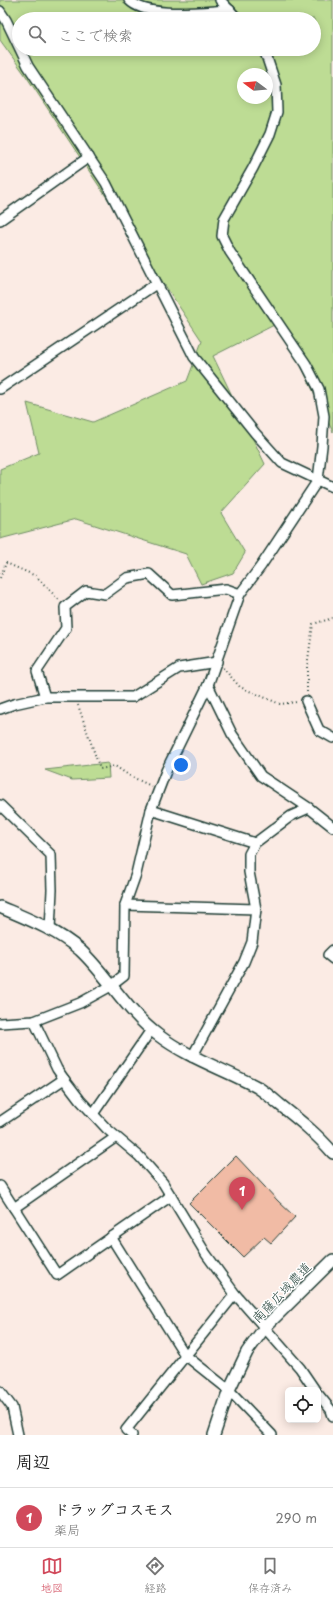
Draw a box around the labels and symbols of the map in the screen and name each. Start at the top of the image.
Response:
north arrow [237,68,273,104]
your location [171,755,191,775]
pin: 1 [229,1177,255,1210]
street label: 南薩広域農道 [247,1257,315,1327]

